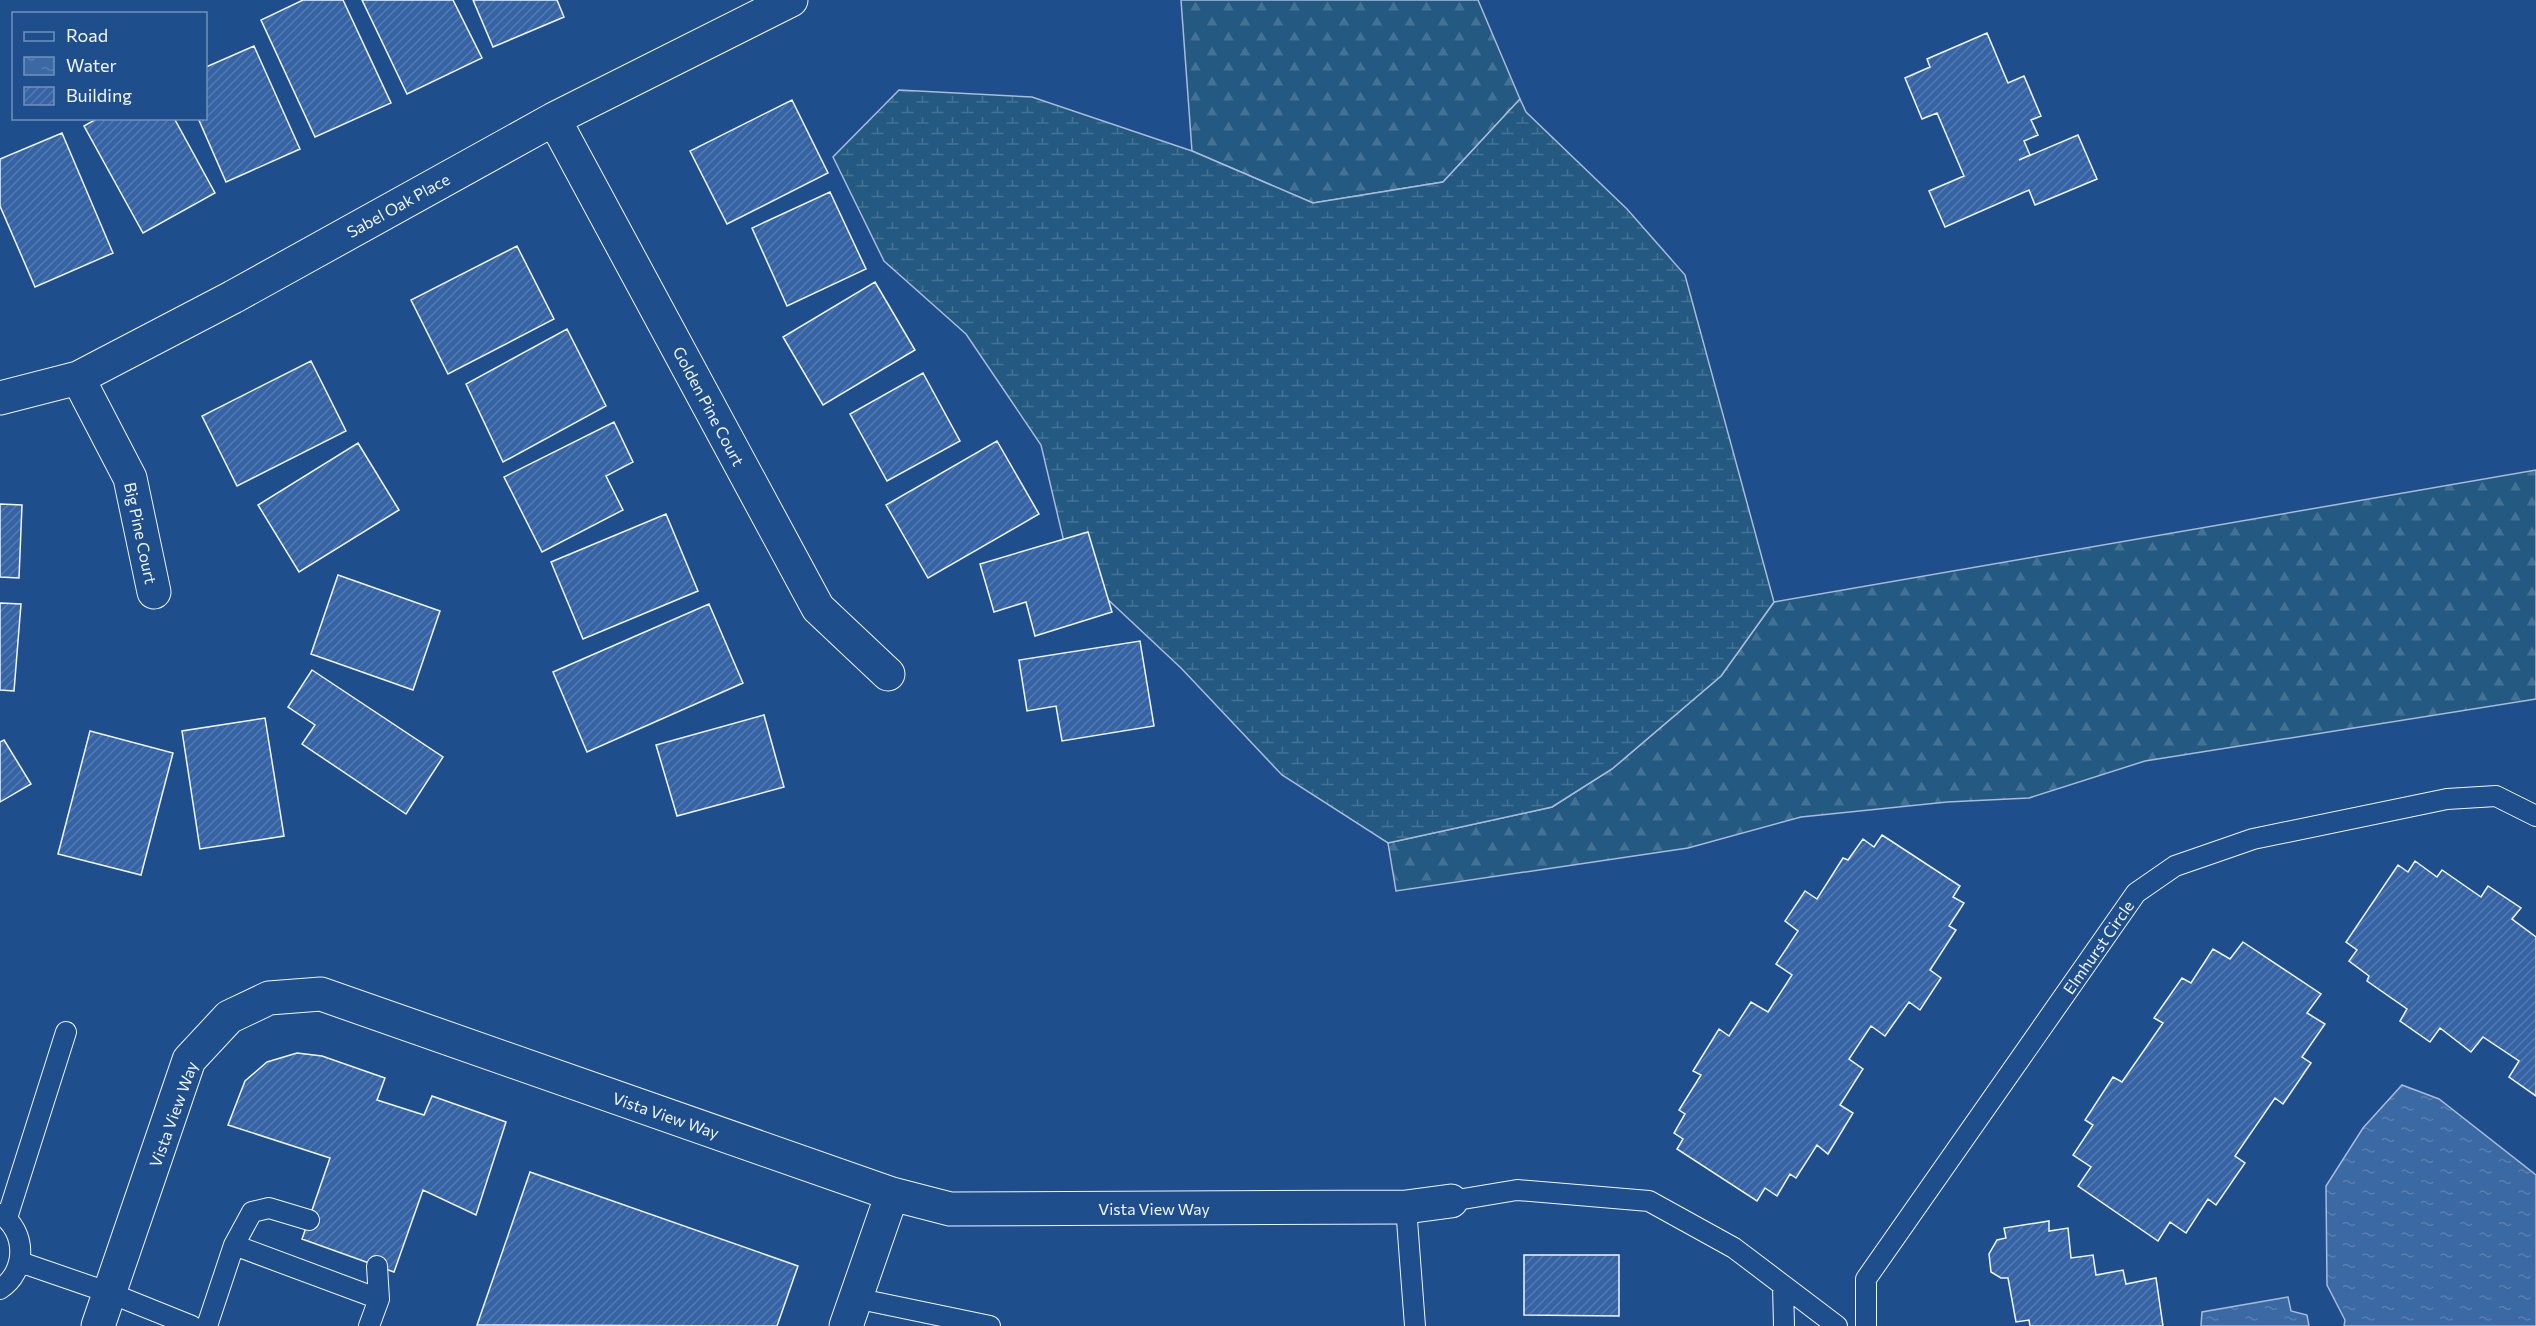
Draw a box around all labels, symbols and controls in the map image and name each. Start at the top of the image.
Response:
legend [12,12,207,120]
text: Road [66,24,108,46]
text: Water [66,54,117,76]
text: Building [66,84,132,106]
street label: Sabel Oak Place [343,169,453,241]
street label: Golden Pine Court [670,343,749,469]
street label: Big Pine Court [121,480,161,586]
street label: Elmhurst Circle [2059,896,2137,998]
street label: Vista View Way [145,1058,201,1170]
street label: Vista View Way [610,1088,722,1142]
street label: Vista View Way [1098,1199,1210,1218]

